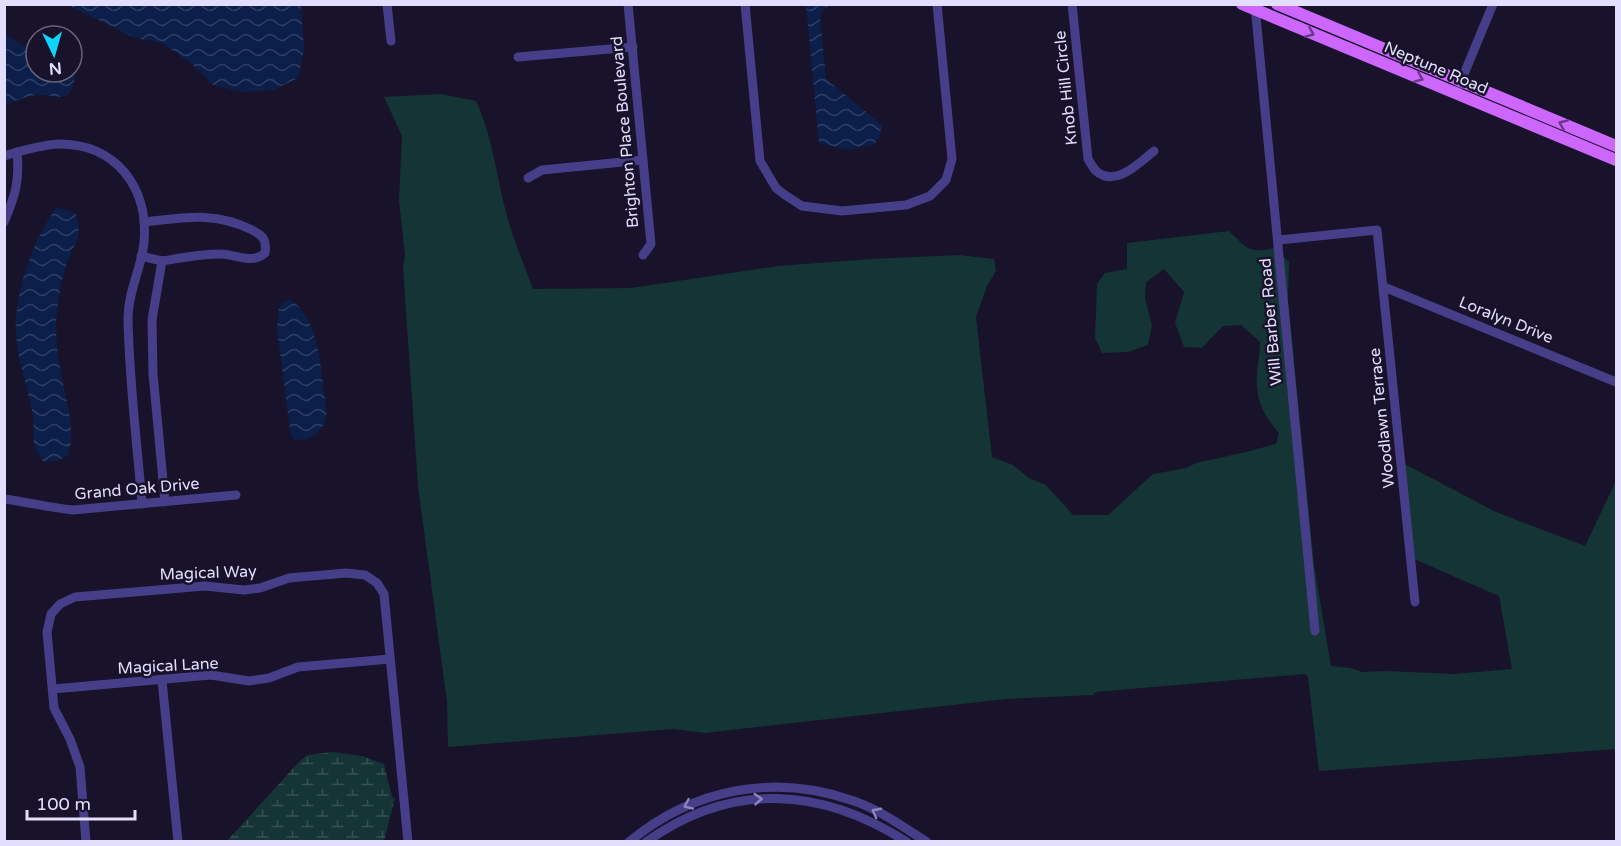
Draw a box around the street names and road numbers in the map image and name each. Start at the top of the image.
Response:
street label: Knob Hill Circle [1050,30,1082,146]
street label: Brighton Place Boulevard [607,35,643,229]
street label: Neptune Road [1381,37,1491,99]
street label: Will Barber Road [1255,257,1287,387]
street label: Loralyn Drive [1456,292,1556,348]
street label: Woodlawn Terrace [1365,347,1399,489]
street label: Grand Oak Drive [74,474,200,504]
street label: Magical Way [159,561,257,585]
street label: Magical Lane [117,653,219,679]

